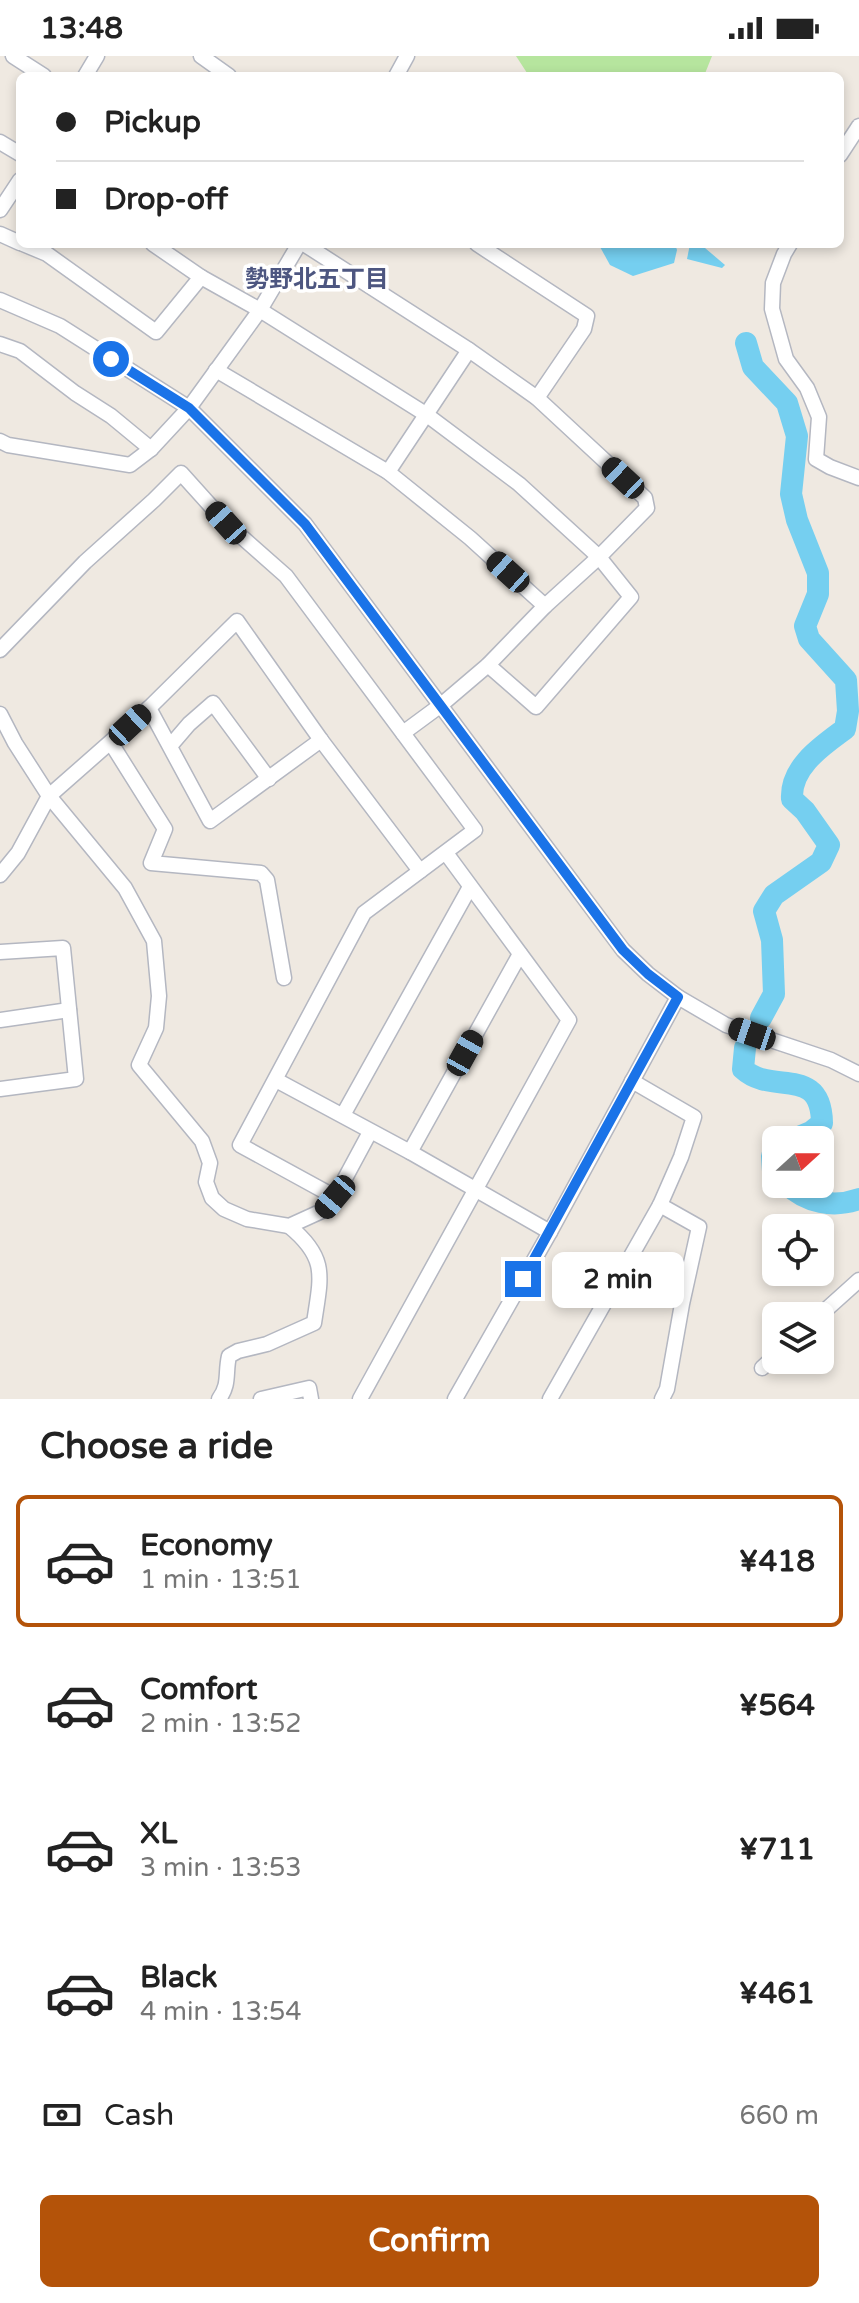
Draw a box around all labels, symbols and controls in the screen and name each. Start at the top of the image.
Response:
text: 13:48 [40,10,123,47]
text: Pickup [104,104,201,141]
text: Drop-off [104,181,228,218]
district label: 勢野北五丁目 [245,265,389,294]
route start [93,341,129,377]
car [597,453,649,503]
car [201,497,251,549]
car [482,547,534,597]
car [104,700,156,750]
car [725,1015,779,1053]
car [443,1026,487,1080]
north arrow [762,1126,834,1198]
map controls [762,1126,834,1374]
car [310,1171,360,1223]
button: locate [762,1214,834,1286]
callout: 2 min [551,1251,683,1307]
route end [505,1261,541,1297]
text: 2 min [583,1264,653,1295]
button: layers [762,1302,834,1374]
text: Choose a ride [40,1425,273,1468]
icon: car [44,1525,116,1597]
text: Economy [140,1527,273,1564]
text: ¥418 [739,1543,815,1580]
text: 1 min · 13:51 [140,1564,302,1595]
icon: car [44,1669,116,1741]
text: Comfort [140,1671,258,1708]
text: ¥564 [739,1687,815,1724]
text: 2 min · 13:52 [140,1708,302,1739]
icon: car [44,1813,116,1885]
text: XL [140,1815,177,1852]
text: ¥711 [739,1831,815,1868]
text: 3 min · 13:53 [140,1852,302,1883]
icon: car [44,1957,116,2029]
text: Black [140,1959,217,1996]
text: ¥461 [739,1975,815,2012]
text: 4 min · 13:54 [140,1996,302,2027]
icon: cash [40,2093,84,2137]
text: Cash [104,2097,174,2134]
text: 660 m [739,2100,819,2131]
button: Confirm [40,2195,819,2287]

